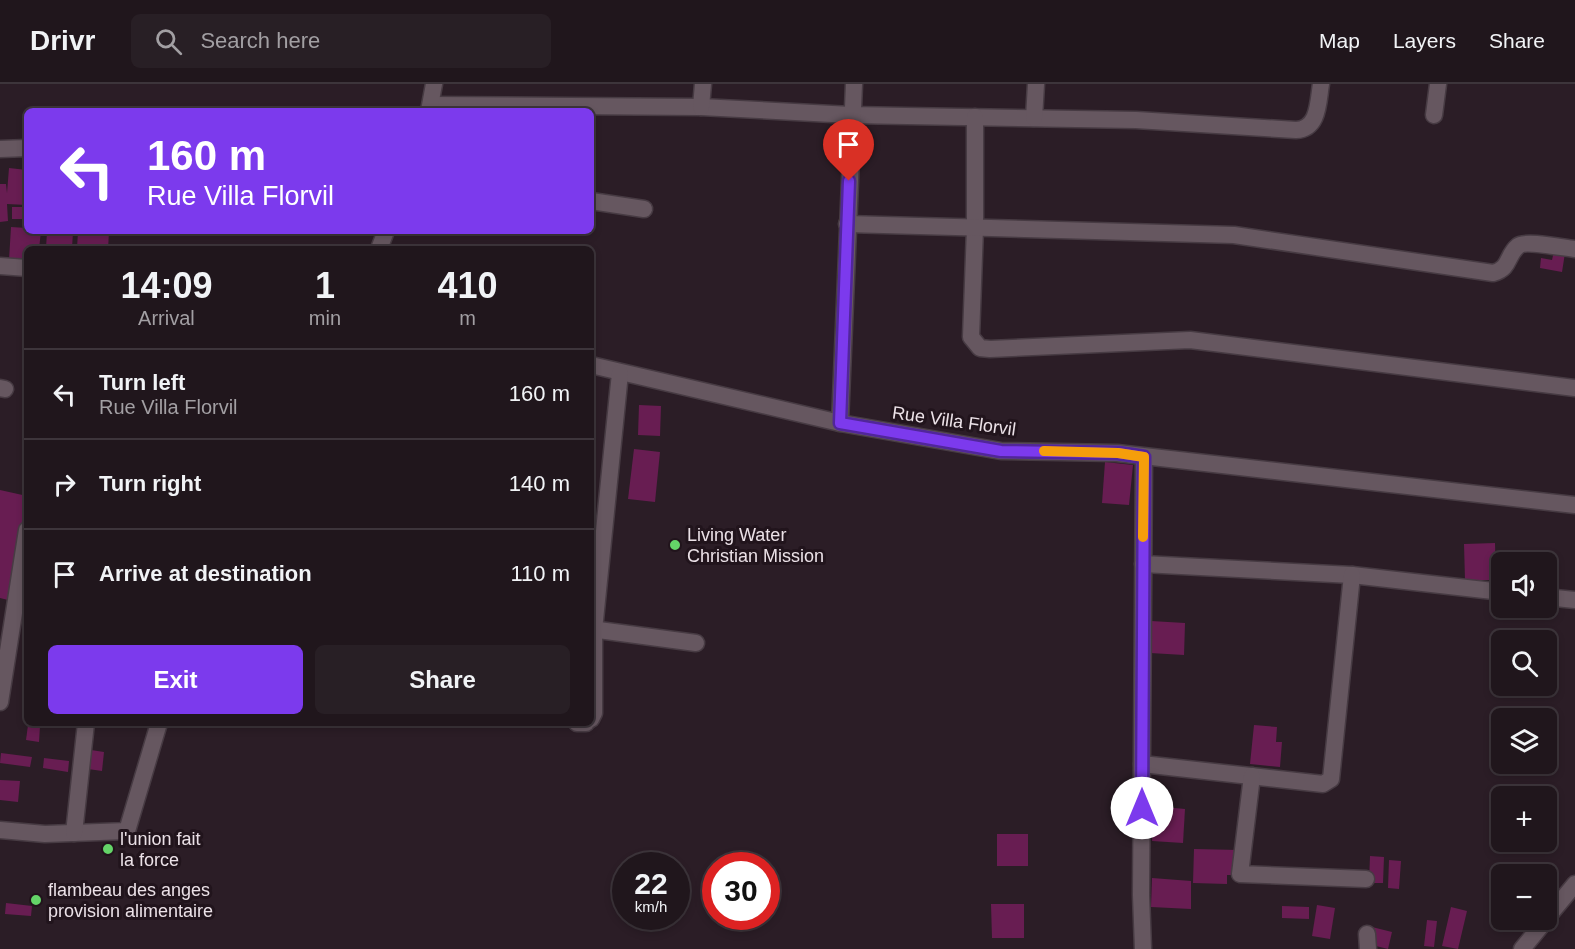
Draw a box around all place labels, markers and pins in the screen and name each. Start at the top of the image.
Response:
pin [823,119,874,181]
place label: Living Water Christian Mission [687,525,824,566]
marker: Living Water Christian Mission [668,538,682,552]
place label: l'union fait la force [120,829,201,870]
marker: l'union fait la force [101,842,115,856]
place label: flambeau des anges provision alimentaire [48,880,213,921]
marker: flambeau des anges provision alimentaire [29,893,43,907]

